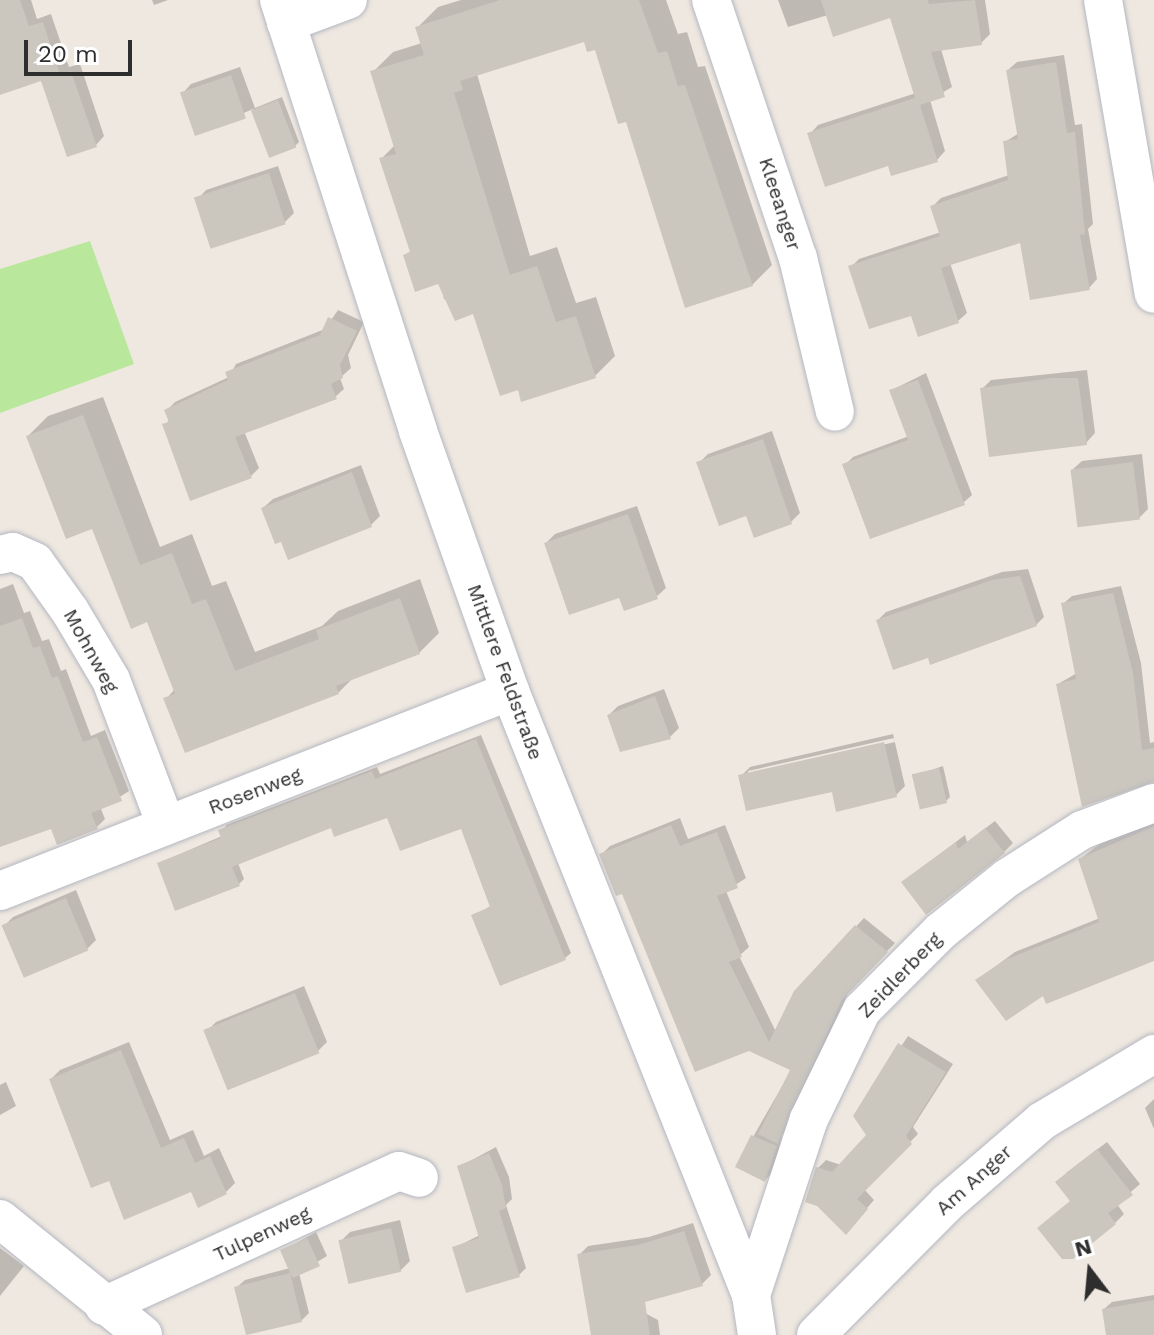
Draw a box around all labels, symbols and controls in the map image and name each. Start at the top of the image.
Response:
scale bar [28,24,136,74]
text: 20 m [38,40,98,68]
street label: Kleeanger [754,154,806,254]
street label: Mittlere Feldstraße [462,581,548,763]
street label: Mohnweg [58,605,124,697]
street label: Rosenweg [205,762,305,820]
street label: Zeidlerberg [853,927,947,1023]
street label: Am Anger [931,1139,1017,1221]
street label: Tulpenweg [210,1201,314,1267]
north arrow [1050,1231,1130,1311]
text: N [1072,1233,1095,1262]

